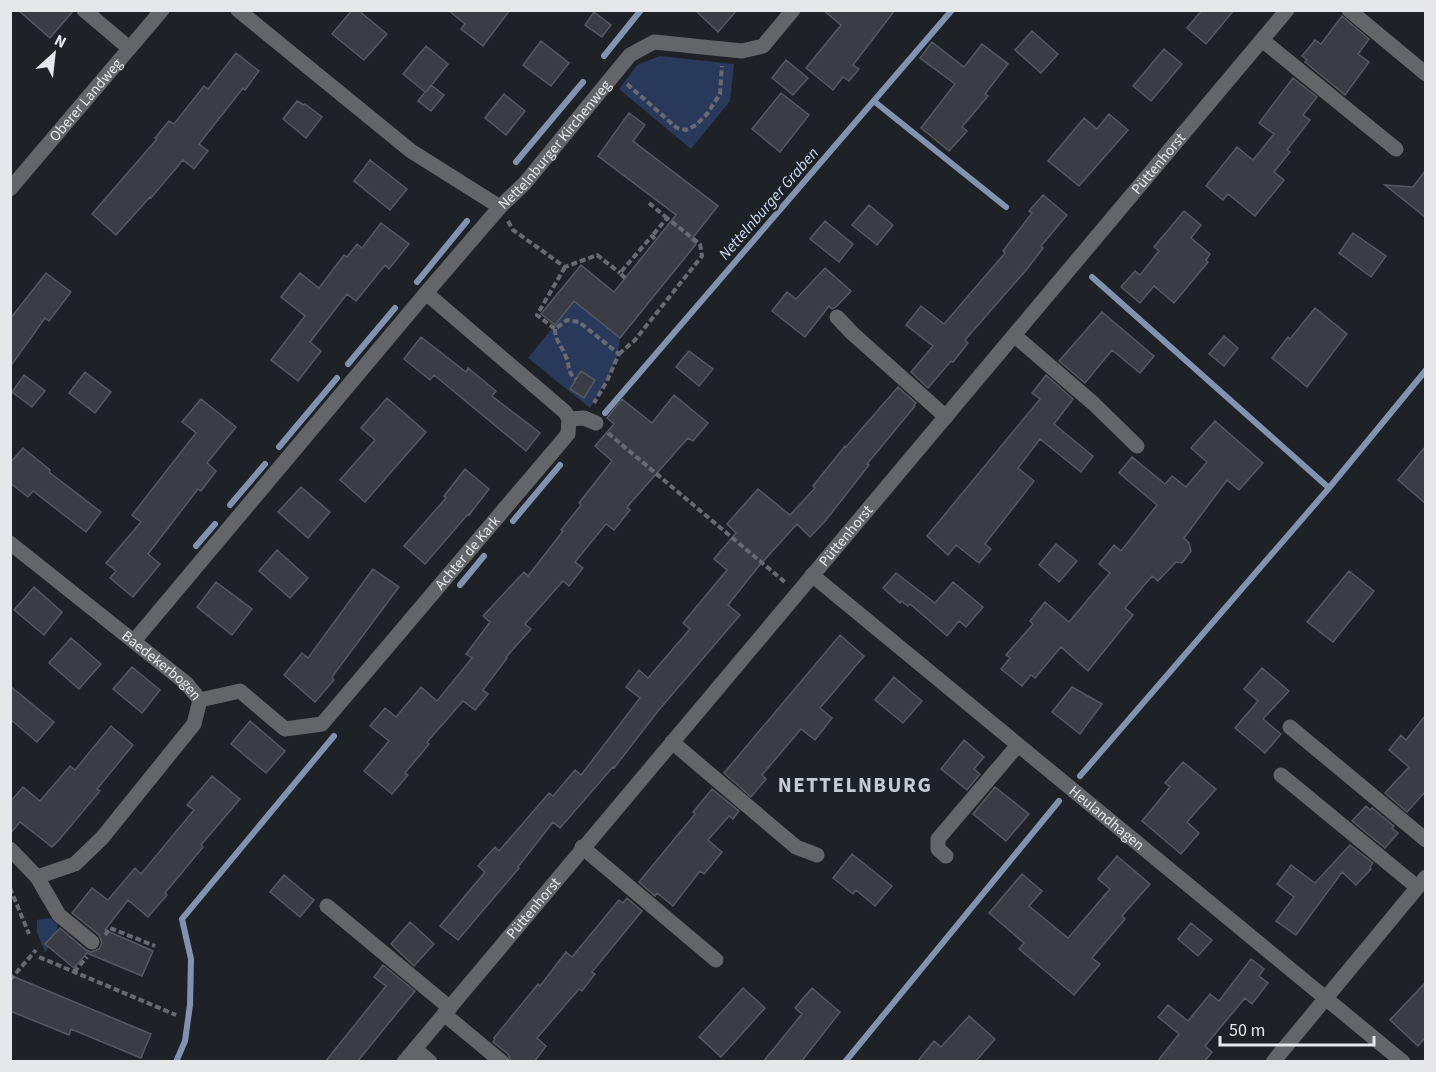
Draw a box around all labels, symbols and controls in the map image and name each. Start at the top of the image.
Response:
north arrow [24,24,84,84]
text: N [51,29,70,54]
street label: Oberer Landweg [45,54,128,146]
street label: Nettelnburger Kirchenweg [494,75,617,214]
street label: Püttenhorst [1127,129,1191,199]
water label: Nettelnburger Graben [714,143,824,265]
street label: Püttenhorst [814,501,878,571]
street label: Achter de Kark [430,511,506,595]
street label: Baedekerbogen [117,626,206,705]
district label: NETTELNBURG [778,770,932,800]
street label: Heulandhagen [1064,781,1149,856]
street label: Püttenhorst [502,873,566,944]
scale bar [1220,1009,1374,1047]
text: 50 m [1229,1018,1265,1043]

